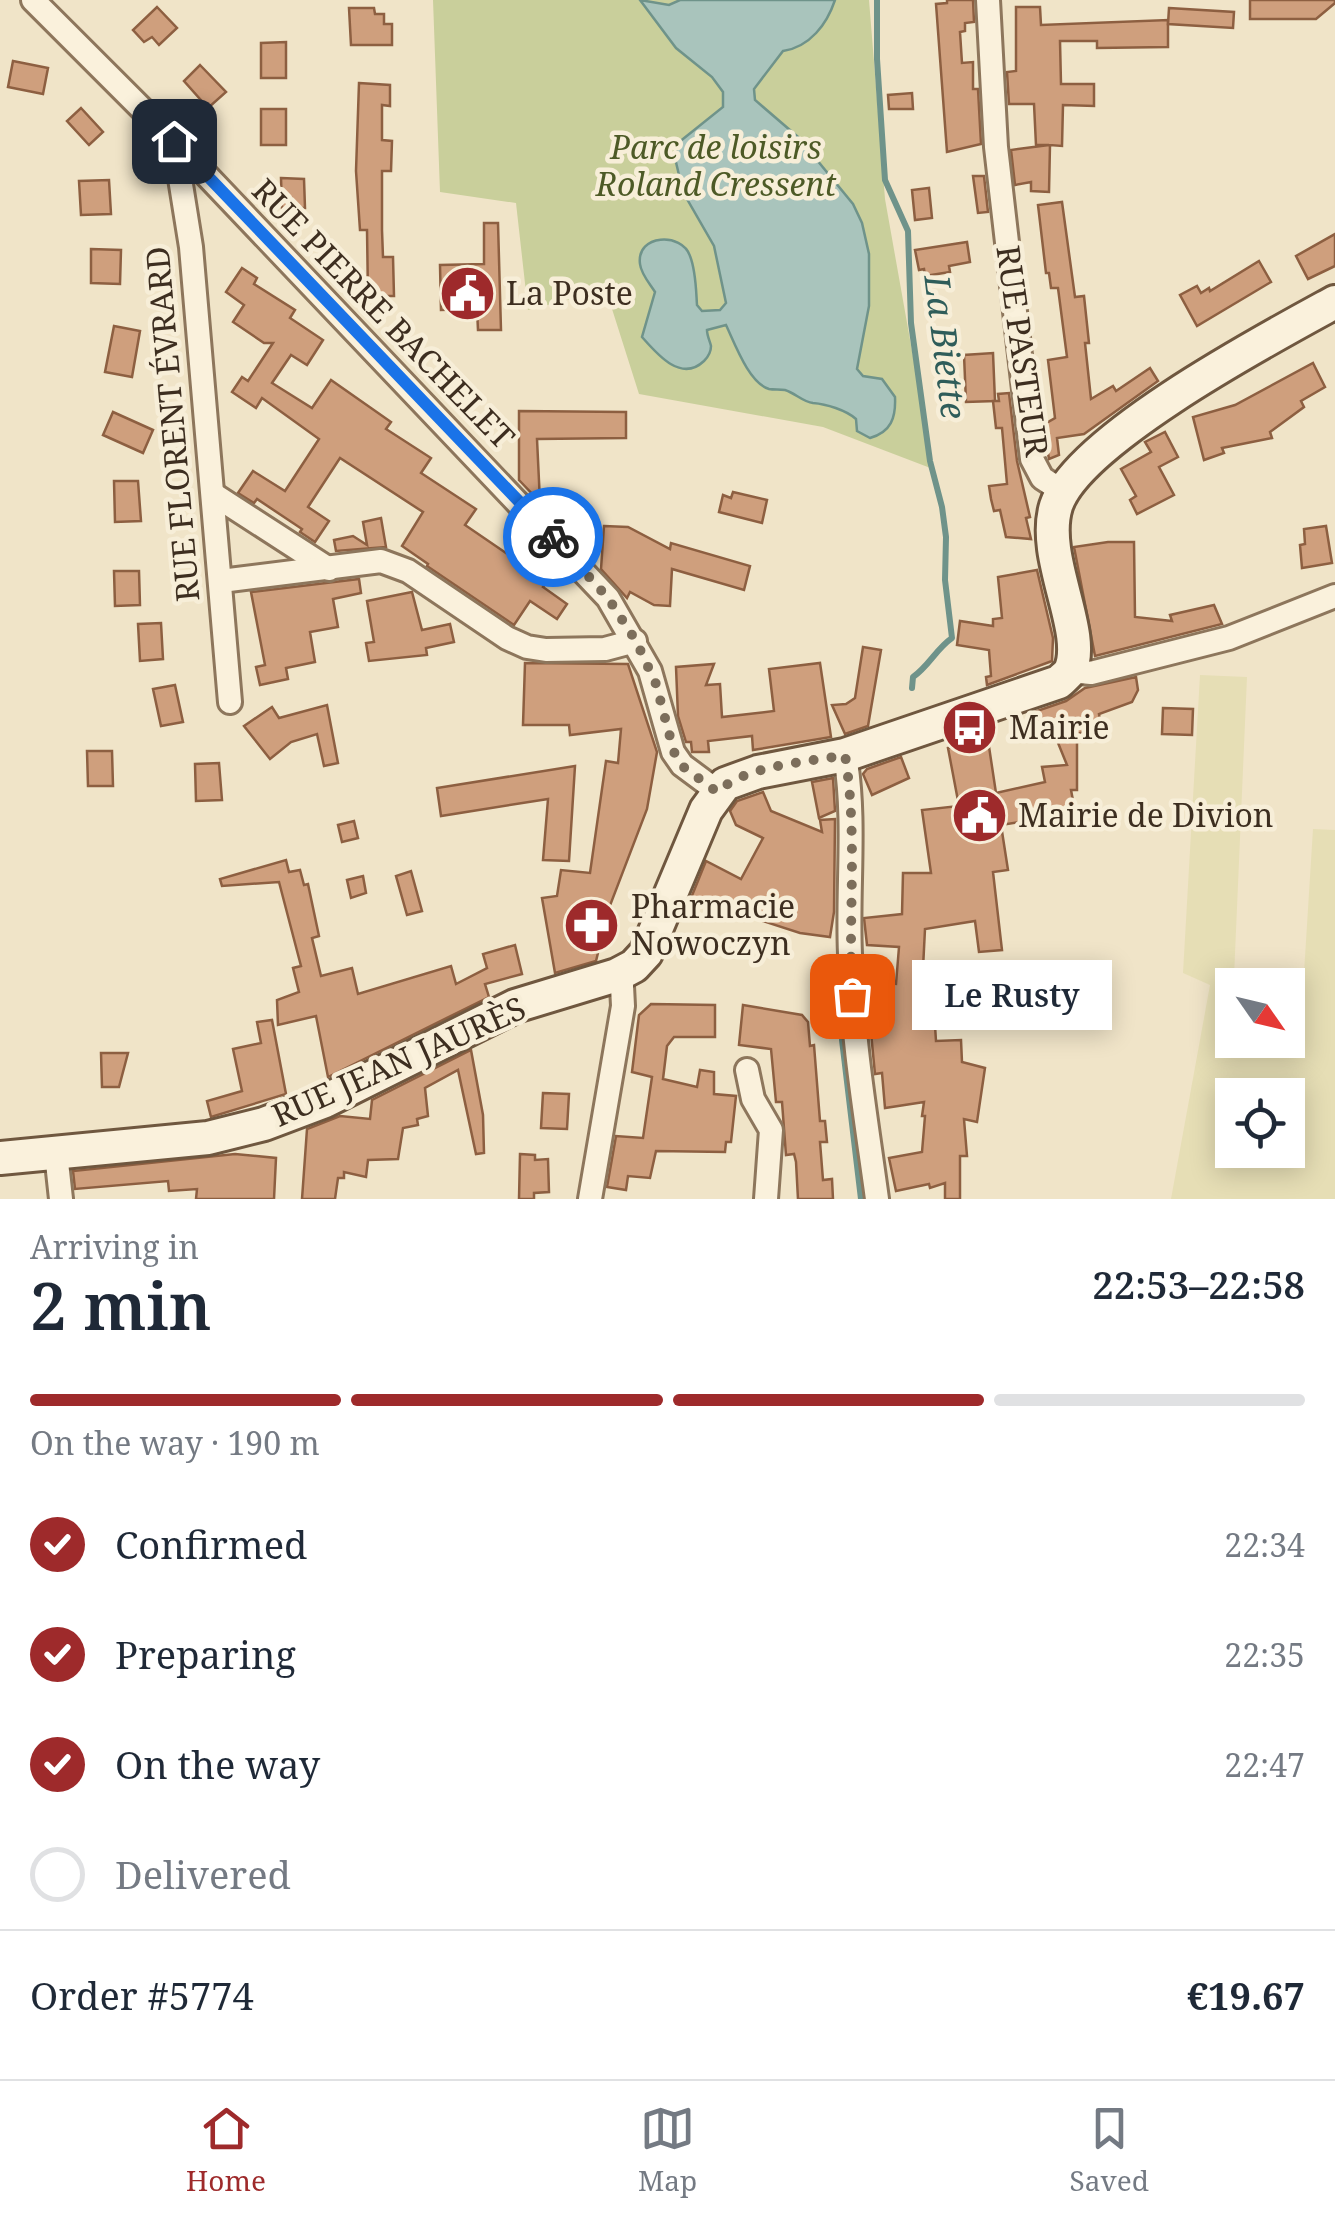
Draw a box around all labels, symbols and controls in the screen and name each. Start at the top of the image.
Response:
pin [132,99,217,184]
icon: home [147,114,202,169]
park label: Parc de loisirs Roland Cressent [595,125,836,205]
street label: RUE PIERRE BACHELET [244,169,525,457]
street label: RUE PASTEUR [987,243,1060,460]
street label: RUE FLORENT ÉVRARD [135,245,208,604]
public building icon: La Poste [437,264,497,324]
place label: La Poste [506,271,633,314]
water label: La Biette [914,271,979,422]
courier [503,487,603,587]
icon: bike [526,510,581,565]
bus stop icon: Mairie [940,698,1000,758]
place label: Mairie [1009,705,1110,748]
public building icon: Mairie de Divion [949,786,1009,846]
place label: Mairie de Divion [1018,793,1274,836]
place label: Pharmacie Nowoczyn [631,884,795,964]
pharmacy icon: Pharmacie Nowoczyn [562,895,622,955]
pin [810,954,895,1039]
callout: Le Rusty [912,961,1112,1031]
north arrow [1215,968,1305,1058]
map controls [1215,968,1305,1168]
icon: bag [825,969,880,1024]
text: Le Rusty [944,973,1080,1016]
street label: RUE JEAN JAURÈS [265,985,532,1136]
button: locate [1215,1078,1305,1168]
text: Arriving in [30,1225,199,1268]
text: 22:53–22:58 [1092,1258,1305,1310]
text: 2 min [30,1261,212,1349]
text: On the way · 190 m [30,1421,320,1464]
icon: check [30,1517,85,1572]
text: Confirmed [115,1518,307,1570]
text: 22:34 [1224,1523,1305,1566]
icon: check [30,1627,85,1682]
text: Preparing [115,1628,296,1680]
text: 22:35 [1224,1633,1305,1676]
icon: check [30,1737,85,1792]
text: On the way [115,1738,320,1790]
text: 22:47 [1224,1743,1305,1786]
text: Delivered [115,1848,291,1900]
text: Order #5774 [30,1969,254,2021]
text: €19.67 [1187,1969,1305,2021]
tab: Home [186,2101,266,2199]
tab: Map [638,2101,697,2199]
tab: Saved [1070,2101,1149,2199]

